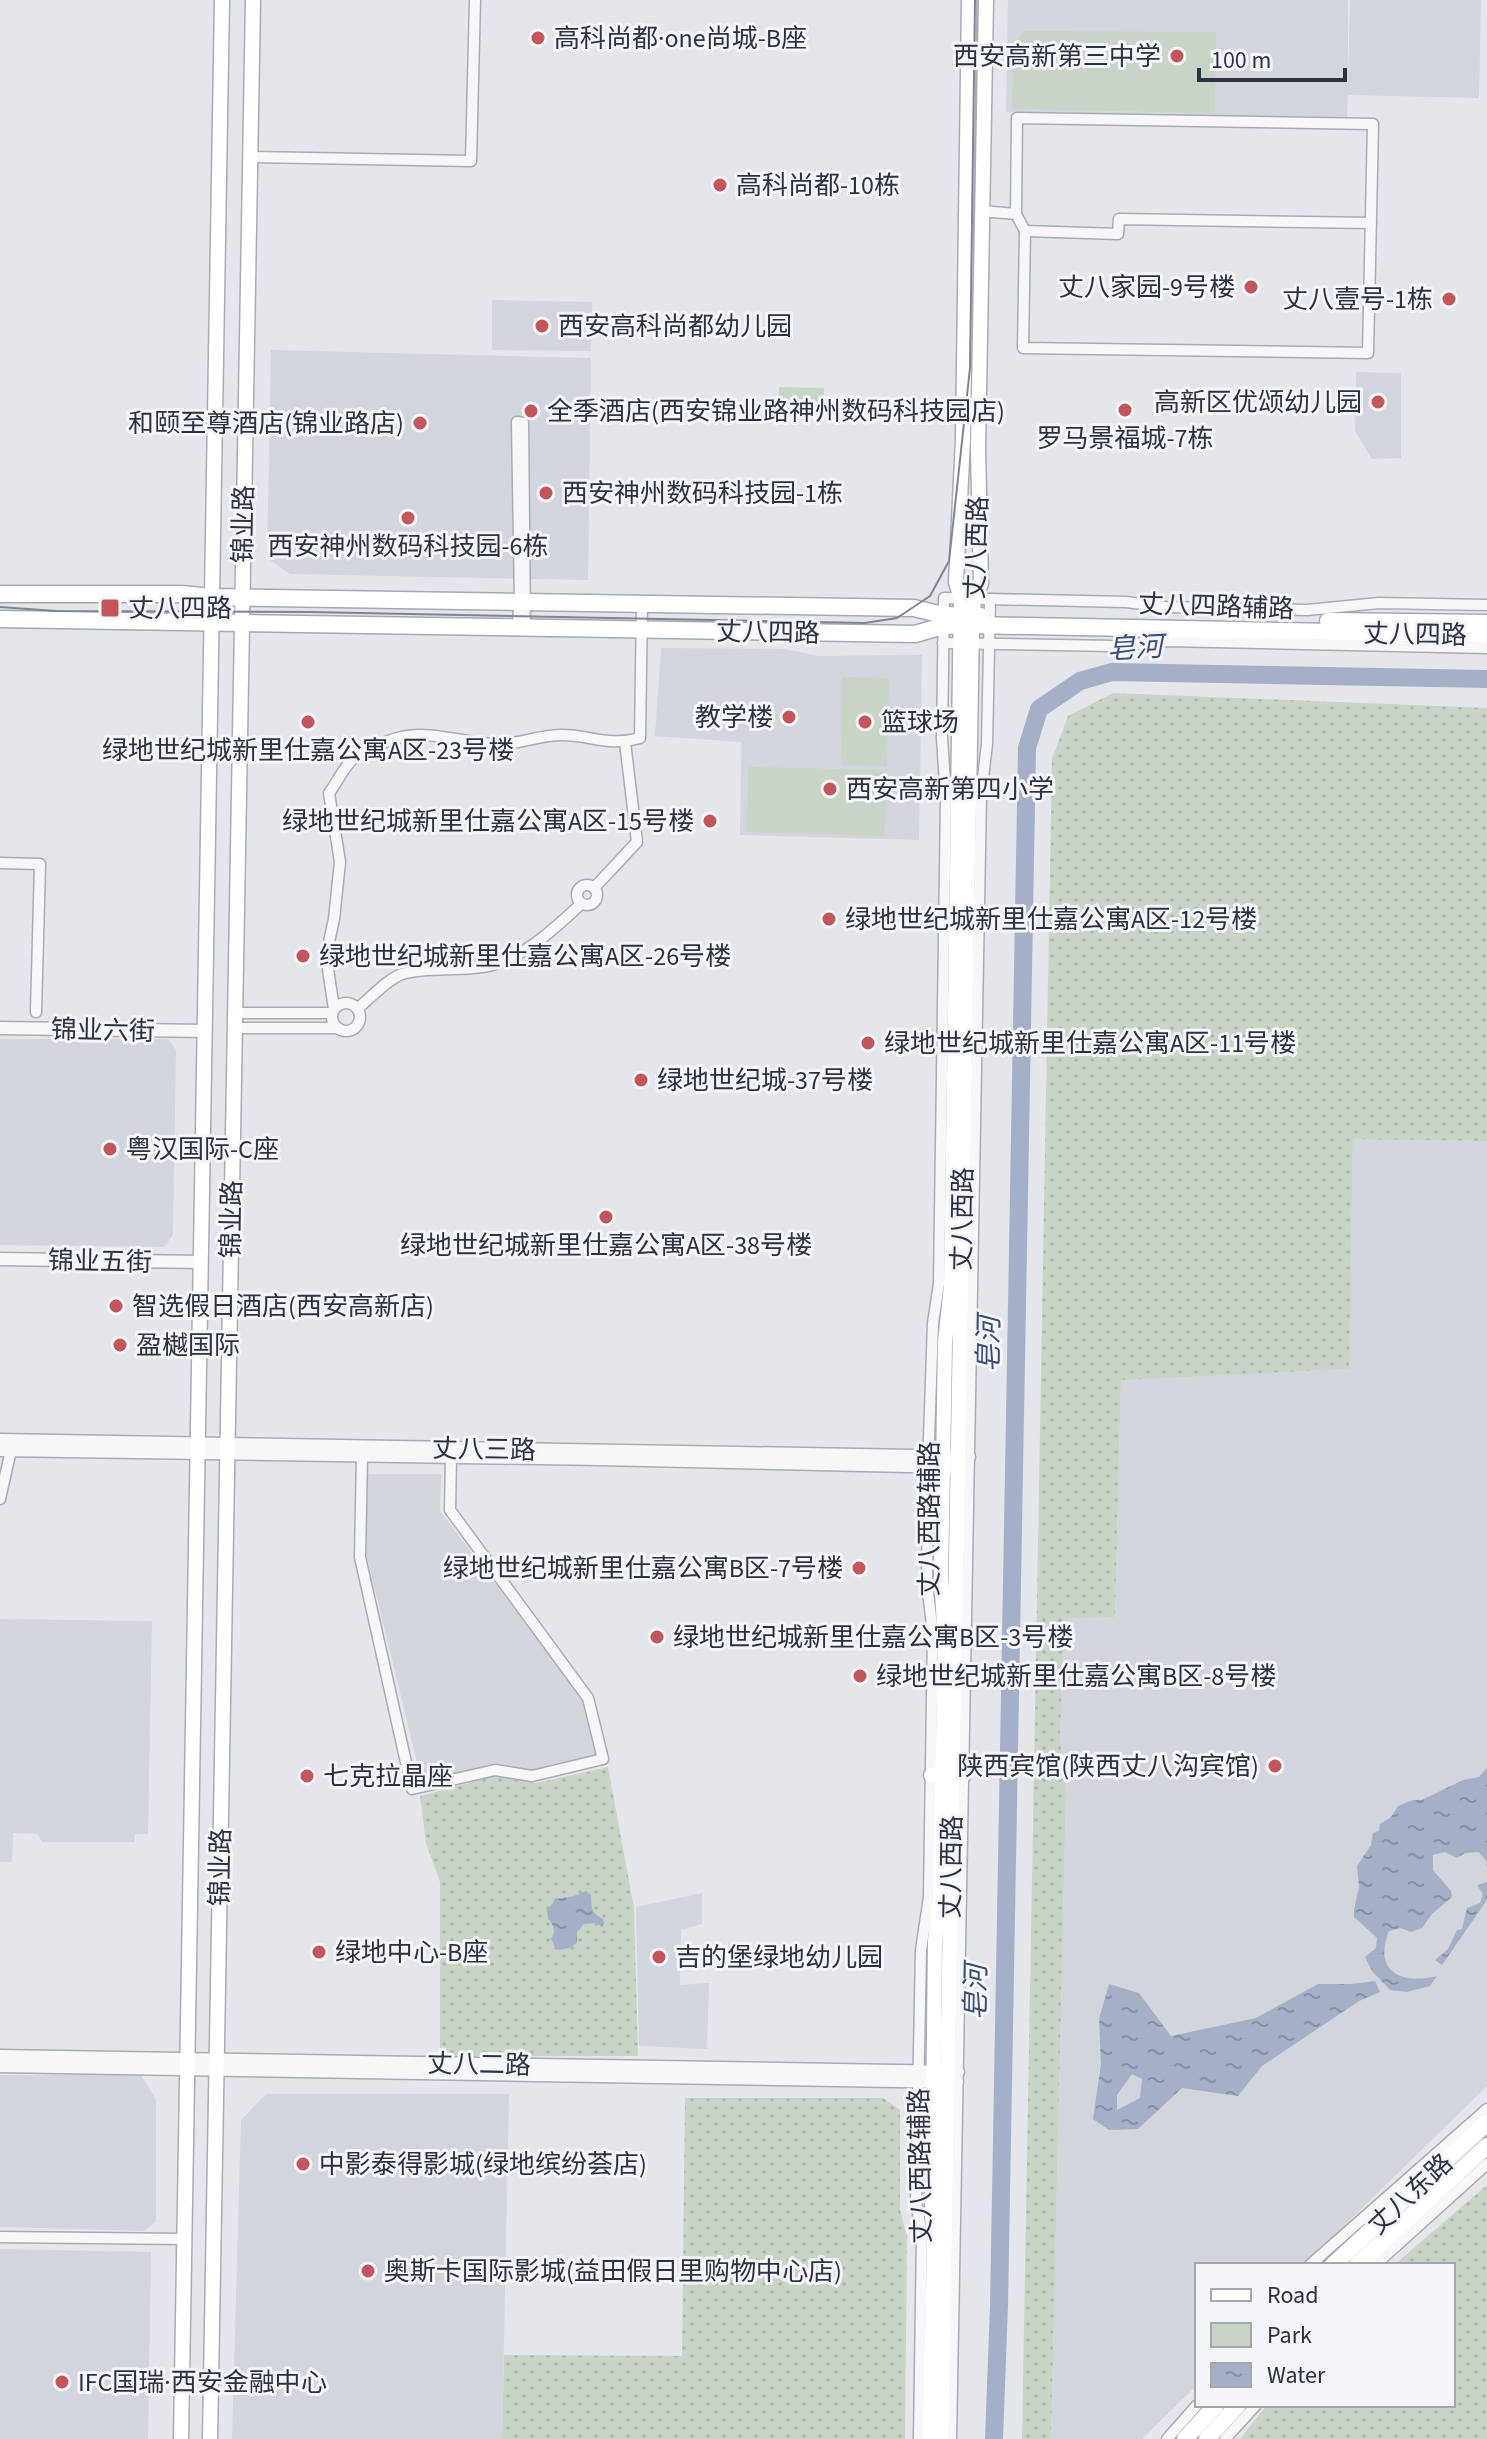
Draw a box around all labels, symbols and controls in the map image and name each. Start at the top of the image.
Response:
place label: 高科尚都·one尚城-B座 [554,20,807,57]
marker: 高科尚都·one尚城-B座 [529,29,547,47]
scale bar [1199,32,1345,82]
place label: 西安高新第三中学 [953,38,1161,75]
text: 100 m [1211,43,1271,78]
marker: 西安高新第三中学 [1168,47,1186,65]
place label: 高科尚都-10栋 [736,167,900,204]
marker: 高科尚都-10栋 [711,176,729,194]
place label: 丈八家园-9号楼 [1058,269,1235,306]
marker: 丈八家园-9号楼 [1242,278,1260,296]
place label: 丈八壹号-1栋 [1282,281,1433,318]
marker: 丈八壹号-1栋 [1440,290,1458,308]
place label: 西安高科尚都幼儿园 [558,308,792,345]
marker: 西安高科尚都幼儿园 [533,317,551,335]
place label: 高新区优颂幼儿园 [1154,384,1362,421]
place label: 全季酒店(西安锦业路神州数码科技园店) [547,393,1005,430]
marker: 高新区优颂幼儿园 [1369,393,1387,411]
marker: 罗马景福城-7栋 [1116,401,1134,419]
marker: 全季酒店(西安锦业路神州数码科技园店) [522,402,540,420]
place label: 和颐至尊酒店(锦业路店) [128,405,404,442]
marker: 和颐至尊酒店(锦业路店) [411,414,429,432]
place label: 罗马景福城-7栋 [1036,420,1214,457]
place label: 西安神州数码科技园-1栋 [562,475,843,512]
marker: 西安神州数码科技园-1栋 [537,484,555,502]
street label: 锦业路 [224,485,263,563]
street label: 丈八西路 [956,495,997,601]
marker: 西安神州数码科技园-6栋 [399,509,417,527]
place label: 西安神州数码科技园-6栋 [267,528,549,565]
street label: 丈八四路辅路 [1137,585,1295,628]
place label: 丈八四路 [128,590,232,627]
marker: 丈八四路 [99,597,121,619]
street label: 丈八四路 [716,613,820,652]
street label: 丈八四路 [1363,615,1467,654]
water label: 皂河 [1106,626,1169,669]
place label: 教学楼 [695,699,773,736]
place label: 篮球场 [881,704,959,741]
marker: 教学楼 [780,708,798,726]
marker: 绿地世纪城新里仕嘉公寓A区-23号楼 [299,713,317,731]
marker: 篮球场 [856,713,874,731]
place label: 绿地世纪城新里仕嘉公寓A区-23号楼 [102,732,514,769]
place label: 西安高新第四小学 [846,771,1054,808]
marker: 西安高新第四小学 [821,780,839,798]
place label: 绿地世纪城新里仕嘉公寓A区-15号楼 [282,803,694,840]
marker: 绿地世纪城新里仕嘉公寓A区-15号楼 [701,812,719,830]
place label: 绿地世纪城新里仕嘉公寓A区-12号楼 [845,901,1257,938]
marker: 绿地世纪城新里仕嘉公寓A区-12号楼 [820,910,838,928]
place label: 绿地世纪城新里仕嘉公寓A区-26号楼 [319,938,731,975]
marker: 绿地世纪城新里仕嘉公寓A区-26号楼 [294,947,312,965]
street label: 锦业六街 [51,1011,155,1050]
place label: 绿地世纪城新里仕嘉公寓A区-11号楼 [884,1025,1296,1062]
marker: 绿地世纪城新里仕嘉公寓A区-11号楼 [859,1034,877,1052]
place label: 绿地世纪城-37号楼 [657,1062,873,1099]
marker: 绿地世纪城-37号楼 [632,1071,650,1089]
place label: 粤汉国际-C座 [126,1131,279,1168]
marker: 粤汉国际-C座 [101,1140,119,1158]
street label: 丈八西路 [943,1167,982,1271]
street label: 锦业路 [212,1180,251,1258]
marker: 绿地世纪城新里仕嘉公寓A区-38号楼 [597,1208,615,1226]
place label: 绿地世纪城新里仕嘉公寓A区-38号楼 [400,1227,812,1264]
street label: 锦业五街 [48,1242,152,1281]
place label: 智选假日酒店(西安高新店) [132,1288,434,1325]
marker: 智选假日酒店(西安高新店) [107,1297,125,1315]
water label: 皂河 [969,1311,1010,1372]
place label: 盈樾国际 [136,1327,240,1364]
marker: 盈樾国际 [111,1336,129,1354]
street label: 丈八三路 [432,1430,536,1469]
street label: 丈八西路辅路 [911,1441,948,1597]
place label: 绿地世纪城新里仕嘉公寓B区-7号楼 [443,1550,843,1587]
marker: 绿地世纪城新里仕嘉公寓B区-7号楼 [850,1559,868,1577]
place label: 绿地世纪城新里仕嘉公寓B区-3号楼 [673,1619,1073,1656]
marker: 绿地世纪城新里仕嘉公寓B区-3号楼 [648,1628,666,1646]
place label: 绿地世纪城新里仕嘉公寓B区-8号楼 [876,1658,1276,1695]
marker: 绿地世纪城新里仕嘉公寓B区-8号楼 [851,1667,869,1685]
place label: 陕西宾馆(陕西丈八沟宾馆) [957,1748,1259,1785]
marker: 陕西宾馆(陕西丈八沟宾馆) [1266,1757,1284,1775]
place label: 七克拉晶座 [323,1758,453,1795]
marker: 七克拉晶座 [298,1767,316,1785]
street label: 丈八西路 [932,1815,971,1919]
street label: 锦业路 [201,1828,240,1906]
place label: 绿地中心-B座 [335,1934,488,1971]
place label: 吉的堡绿地幼儿园 [675,1939,883,1976]
marker: 绿地中心-B座 [310,1943,328,1961]
marker: 吉的堡绿地幼儿园 [650,1948,668,1966]
water label: 皂河 [956,1959,997,2020]
street label: 丈八二路 [427,2045,531,2084]
street label: 丈八西路辅路 [901,2088,940,2244]
street label: 丈八东路 [1360,2145,1461,2243]
place label: 中影泰得影城(绿地缤纷荟店) [319,2146,647,2183]
marker: 中影泰得影城(绿地缤纷荟店) [294,2155,312,2173]
place label: 奥斯卡国际影城(益田假日里购物中心店) [384,2253,842,2290]
marker: 奥斯卡国际影城(益田假日里购物中心店) [359,2262,377,2280]
legend [1195,2263,1455,2407]
text: Road [1267,2278,1319,2313]
text: Park [1267,2318,1312,2353]
text: Water [1267,2358,1326,2393]
place label: IFC国瑞·西安金融中心 [78,2364,327,2401]
marker: IFC国瑞·西安金融中心 [53,2373,71,2391]

